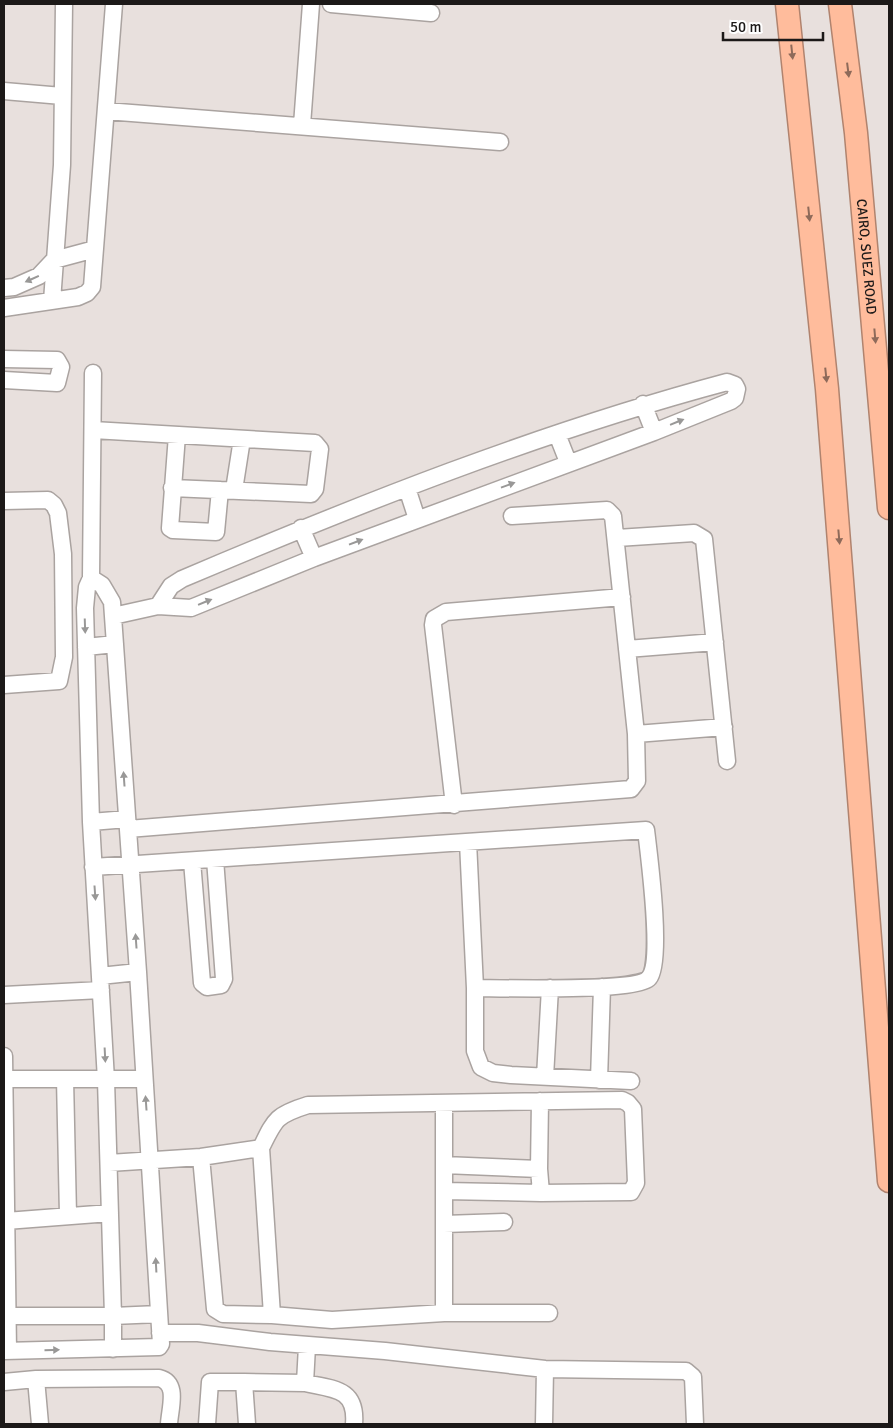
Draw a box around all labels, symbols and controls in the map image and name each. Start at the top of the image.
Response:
scale bar [723,10,823,42]
text: 50 m [730,18,761,36]
one-way arrow [788,45,796,61]
one-way arrow [845,62,853,78]
street label: CAIRO, SUEZ ROAD [853,198,880,315]
one-way arrow [805,206,813,222]
one-way arrow [25,275,39,283]
one-way arrow [872,328,880,344]
one-way arrow [822,368,830,384]
one-way arrow [670,418,684,426]
one-way arrow [501,481,516,488]
one-way arrow [836,530,844,546]
one-way arrow [349,538,364,545]
one-way arrow [198,598,213,606]
one-way arrow [81,618,89,634]
one-way arrow [120,771,128,787]
one-way arrow [92,885,100,901]
one-way arrow [131,933,139,949]
one-way arrow [101,1048,109,1064]
one-way arrow [141,1095,149,1111]
one-way arrow [151,1257,159,1273]
one-way arrow [45,1346,61,1354]

